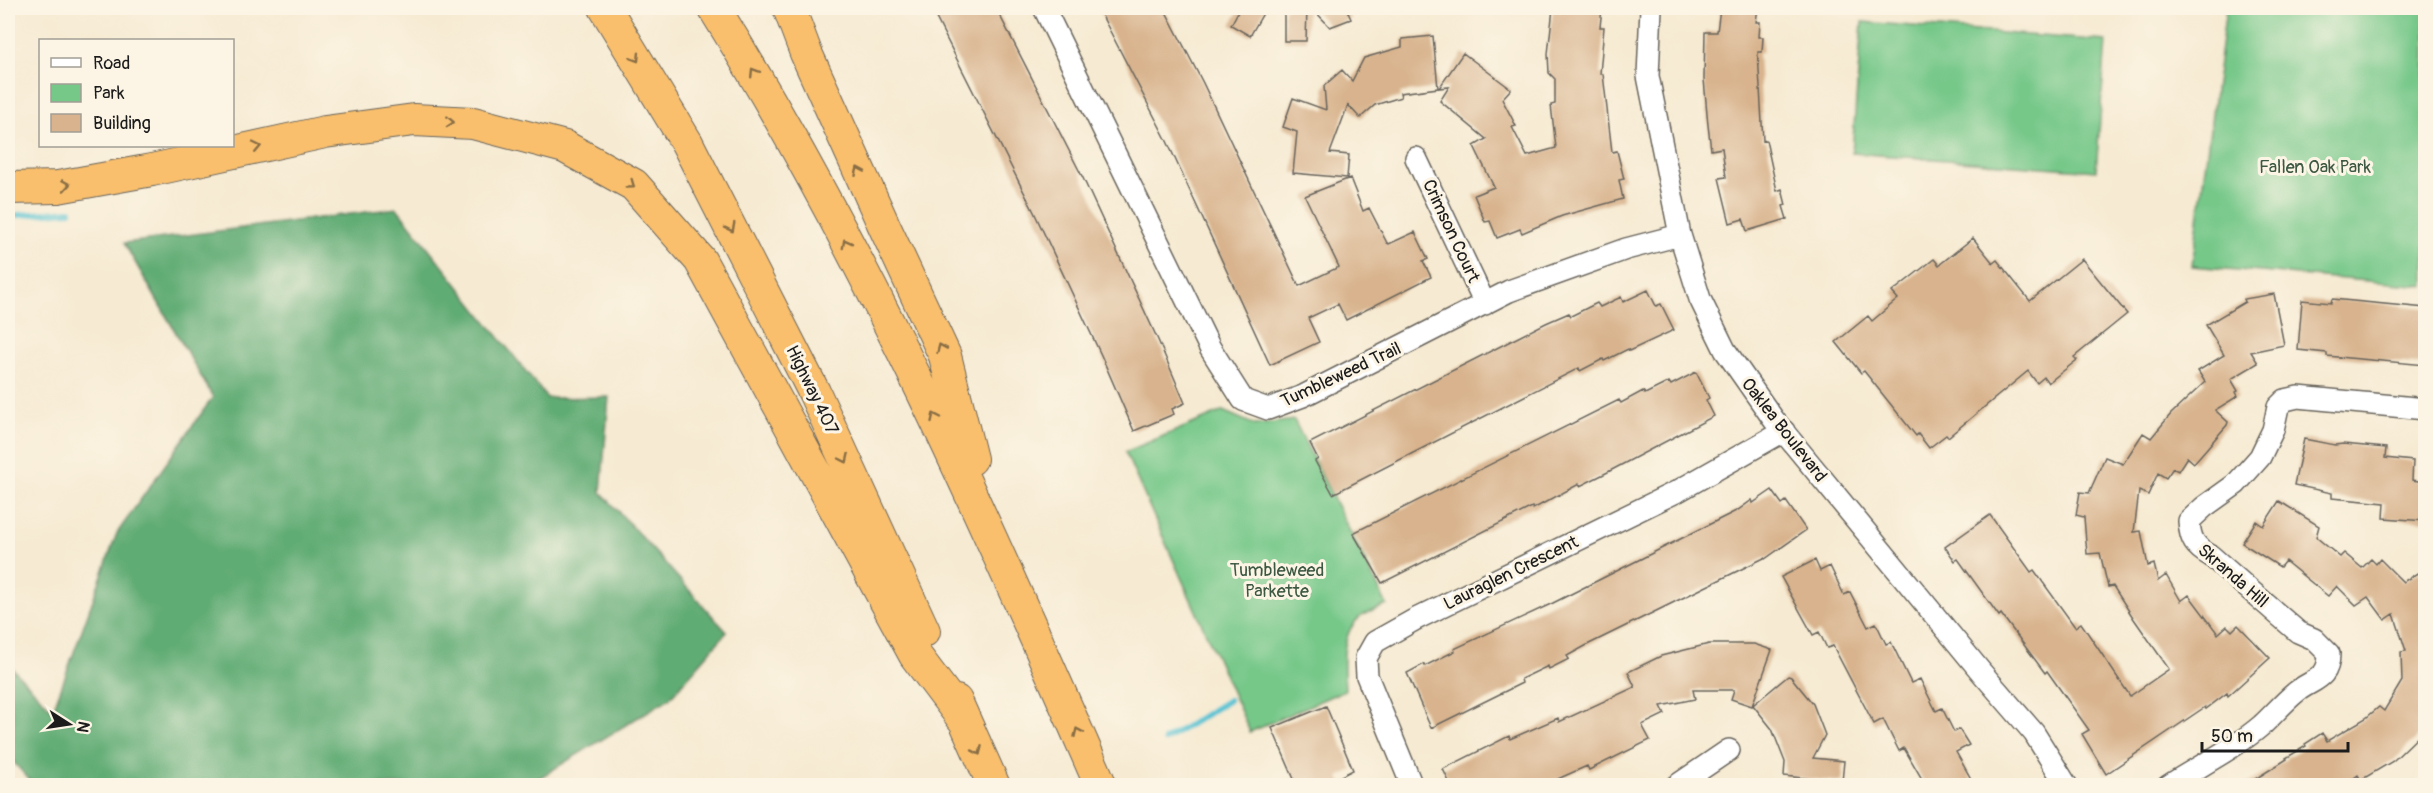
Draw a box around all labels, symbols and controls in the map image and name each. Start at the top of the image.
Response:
legend [39,39,234,147]
text: Road [93,52,130,75]
one-way arrow [628,52,640,62]
one-way arrow [750,68,762,78]
text: Park [93,82,125,105]
text: Building [93,112,151,135]
one-way arrow [445,115,454,128]
one-way arrow [252,141,262,154]
park label: Fallen Oak Park [2259,156,2372,179]
one-way arrow [855,167,867,178]
street label: Crimson Court [1417,176,1485,287]
one-way arrow [624,178,635,189]
one-way arrow [60,179,70,192]
one-way arrow [723,221,735,232]
one-way arrow [842,239,854,250]
street label: Tumbleweed Trail [1277,337,1405,413]
street label: Highway 407 [780,342,844,439]
one-way arrow [936,344,948,355]
street label: Oaklea Boulevard [1736,373,1832,487]
one-way arrow [931,412,943,423]
one-way arrow [838,452,850,463]
street label: Lauraglen Crescent [1440,530,1583,616]
street label: Skranda Hill [2193,539,2273,613]
park label: Tumbleweed Parkette [1230,559,1324,603]
north arrow [39,694,99,754]
scale bar [2202,715,2348,753]
text: N [72,720,94,734]
text: 50 m [2211,725,2253,748]
one-way arrow [1073,727,1085,738]
one-way arrow [971,745,983,756]

